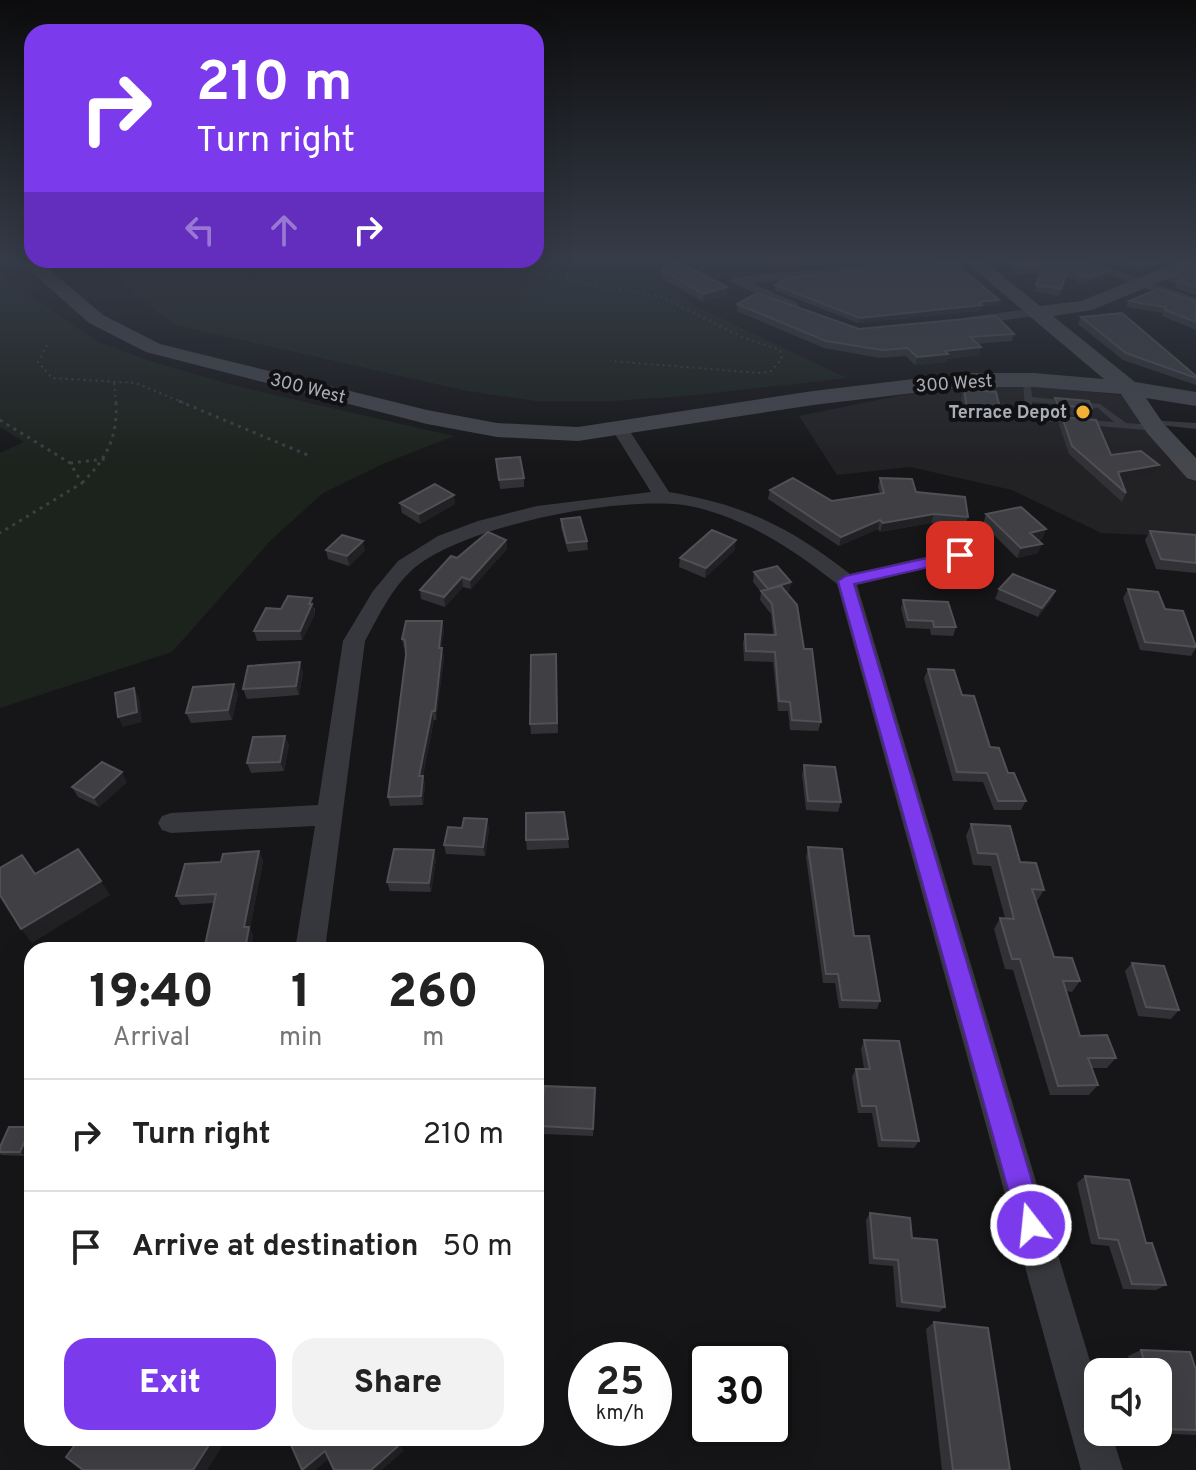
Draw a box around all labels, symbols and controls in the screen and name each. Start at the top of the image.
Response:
text: 210 m [196,50,353,120]
icon: right [64,56,168,160]
text: Turn right [196,119,355,165]
icon: left [178,208,222,252]
icon: ahead [262,208,306,252]
icon: right [346,208,390,252]
street label: 300 West [268,369,348,410]
street label: 300 West [915,370,993,399]
place label: Terrace Depot [949,402,1067,425]
marker: Terrace Depot [1074,403,1092,421]
pin [926,521,994,589]
icon: arrive [938,533,982,577]
text: 19:40 [89,964,214,1024]
text: 1 [291,964,311,1024]
text: 260 [388,964,479,1024]
text: Arrival [113,1022,190,1055]
text: min [279,1022,322,1055]
text: m [422,1022,444,1055]
icon: right [64,1113,108,1157]
text: Turn right [132,1117,270,1154]
text: 210 m [423,1117,504,1154]
position arrow [989,1183,1073,1267]
icon: arrive [64,1225,108,1269]
text: Arrive at destination [132,1229,418,1266]
text: 50 m [442,1229,513,1266]
button: Exit [64,1338,276,1430]
button: Share [292,1338,504,1430]
speed limit sign: 30 [688,1342,792,1446]
map controls [1084,1358,1172,1446]
button: sound [1084,1358,1172,1446]
text: 25 [596,1359,644,1409]
text: km/h [596,1401,644,1427]

